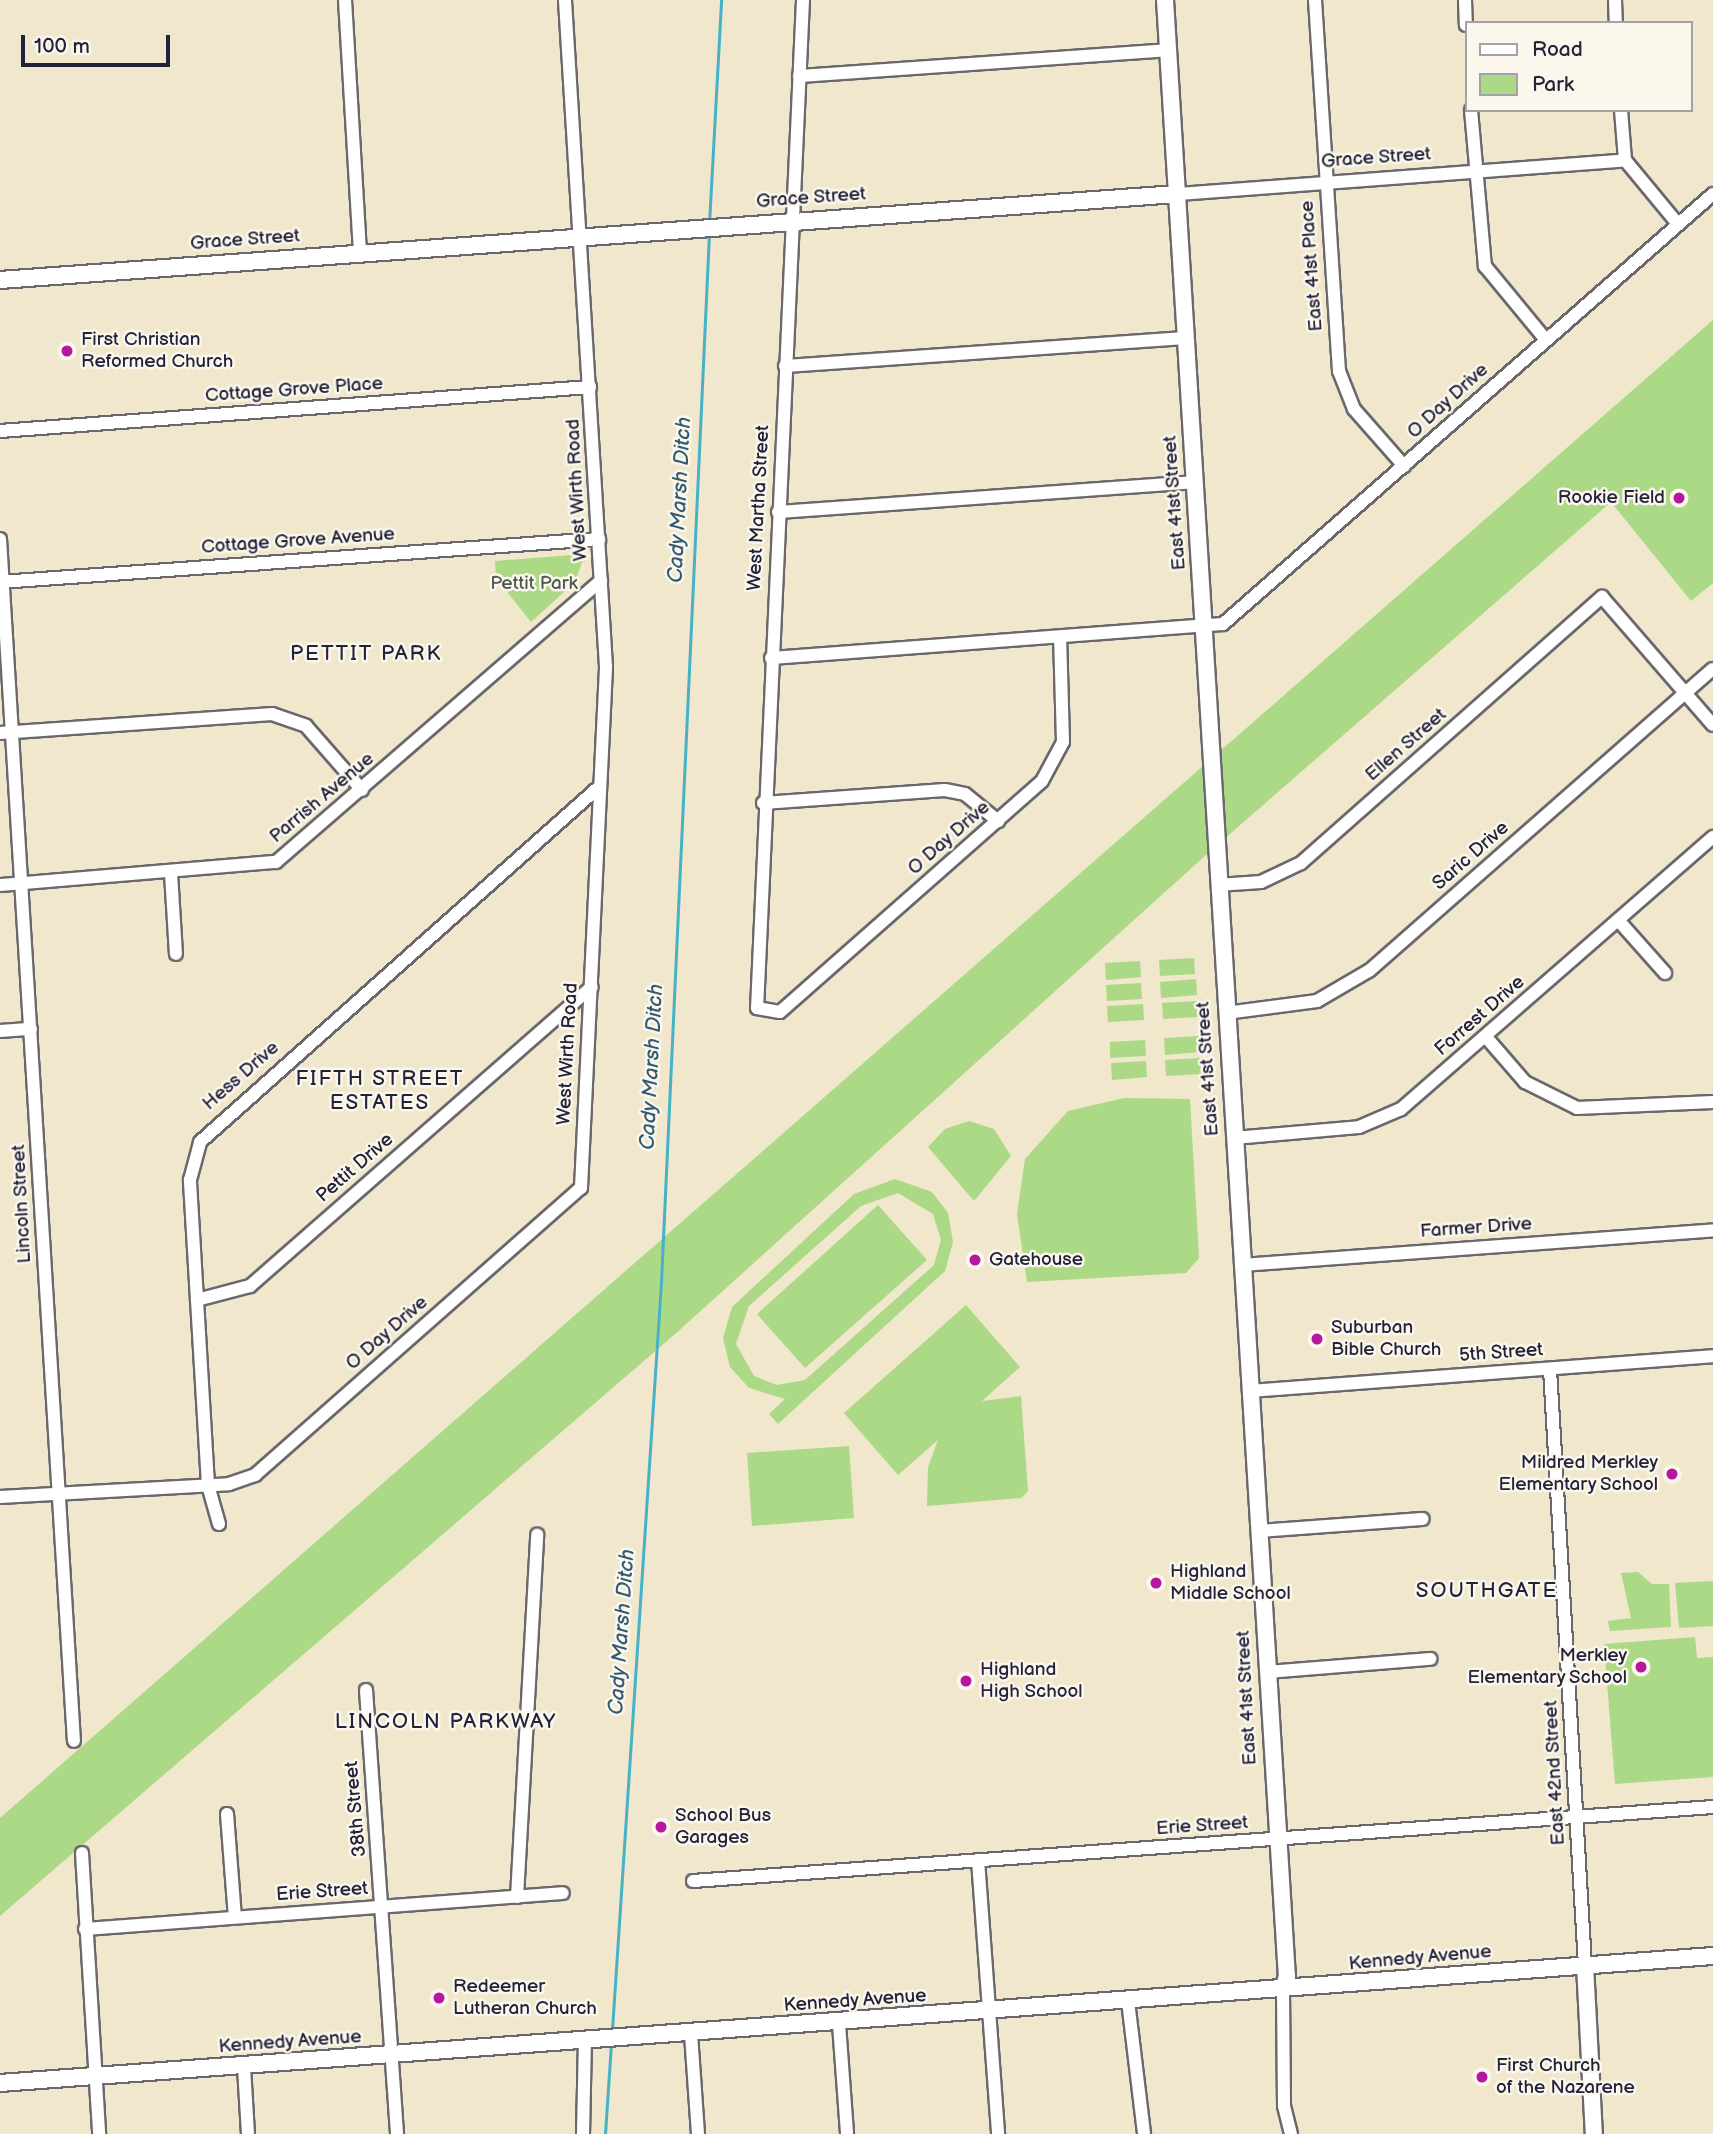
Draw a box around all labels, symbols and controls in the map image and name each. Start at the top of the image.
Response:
scale bar [24,21,173,65]
legend [1464,21,1692,112]
text: 100 m [34,34,90,59]
text: Road [1532,37,1583,62]
text: Park [1532,72,1574,97]
street label: Grace Street [1320,143,1432,173]
street label: Grace Street [755,183,867,213]
street label: East 41st Place [1296,200,1328,332]
street label: Grace Street [189,225,301,255]
place label: First Christian Reformed Church [81,329,233,373]
marker: First Christian Reformed Church [59,343,75,359]
street label: O Day Drive [1402,358,1494,444]
street label: Cottage Grove Place [204,372,384,408]
water label: Cady Marsh Ditch [663,416,697,584]
street label: West Wirth Road [562,418,592,562]
street label: West Martha Street [743,424,775,592]
street label: East 41st Street [1159,435,1191,571]
place label: Rookie Field [1558,487,1665,509]
marker: Rookie Field [1671,490,1687,506]
street label: Cottage Grove Avenue [201,523,395,559]
park label: Pettit Park [490,573,578,595]
district label: PETTIT PARK [291,641,441,667]
street label: Ellen Street [1361,704,1451,786]
street label: Parrish Avenue [265,748,379,848]
street label: O Day Drive [903,796,995,880]
street label: Saric Drive [1428,817,1514,895]
street label: Forrest Drive [1431,971,1529,1061]
street label: West Wirth Road [553,982,583,1126]
water label: Cady Marsh Ditch [635,983,669,1151]
street label: East 41st Street [1192,1001,1224,1137]
street label: Hess Drive [198,1037,284,1115]
district label: FIFTH STREET ESTATES [297,1066,463,1116]
street label: Pettit Drive [312,1128,398,1208]
street label: Lincoln Street [7,1144,37,1264]
street label: Farmer Drive [1419,1213,1533,1243]
place label: Gatehouse [989,1249,1083,1271]
marker: Gatehouse [967,1252,983,1268]
street label: O Day Drive [341,1291,433,1375]
place label: Suburban Bible Church [1331,1317,1441,1361]
marker: Suburban Bible Church [1309,1331,1325,1347]
street label: 5th Street [1458,1339,1544,1367]
place label: Mildred Merkley Elementary School [1497,1452,1658,1496]
marker: Mildred Merkley Elementary School [1664,1466,1680,1482]
water label: Cady Marsh Ditch [604,1548,640,1716]
place label: Highland Middle School [1170,1561,1291,1605]
marker: Highland Middle School [1148,1575,1164,1591]
district label: SOUTHGATE [1417,1578,1557,1604]
street label: East 41st Street [1232,1630,1262,1766]
place label: Merkley Elementary School [1466,1645,1627,1689]
place label: Highland High School [980,1659,1083,1703]
marker: Merkley Elementary School [1633,1659,1649,1675]
marker: Highland High School [958,1673,974,1689]
street label: East 42nd Street [1540,1700,1570,1846]
district label: LINCOLN PARKWAY [337,1709,555,1735]
street label: 38th Street [340,1760,372,1858]
place label: School Bus Garages [675,1805,771,1849]
street label: Erie Street [1155,1811,1249,1841]
marker: School Bus Garages [653,1819,669,1835]
street label: Erie Street [275,1877,369,1907]
street label: Kennedy Avenue [1347,1940,1493,1976]
place label: Redeemer Lutheran Church [453,1976,597,2020]
street label: Kennedy Avenue [782,1985,928,2017]
marker: Redeemer Lutheran Church [431,1990,447,2006]
street label: Kennedy Avenue [217,2026,363,2058]
place label: First Church of the Nazarene [1496,2055,1635,2099]
marker: First Church of the Nazarene [1474,2069,1490,2085]

